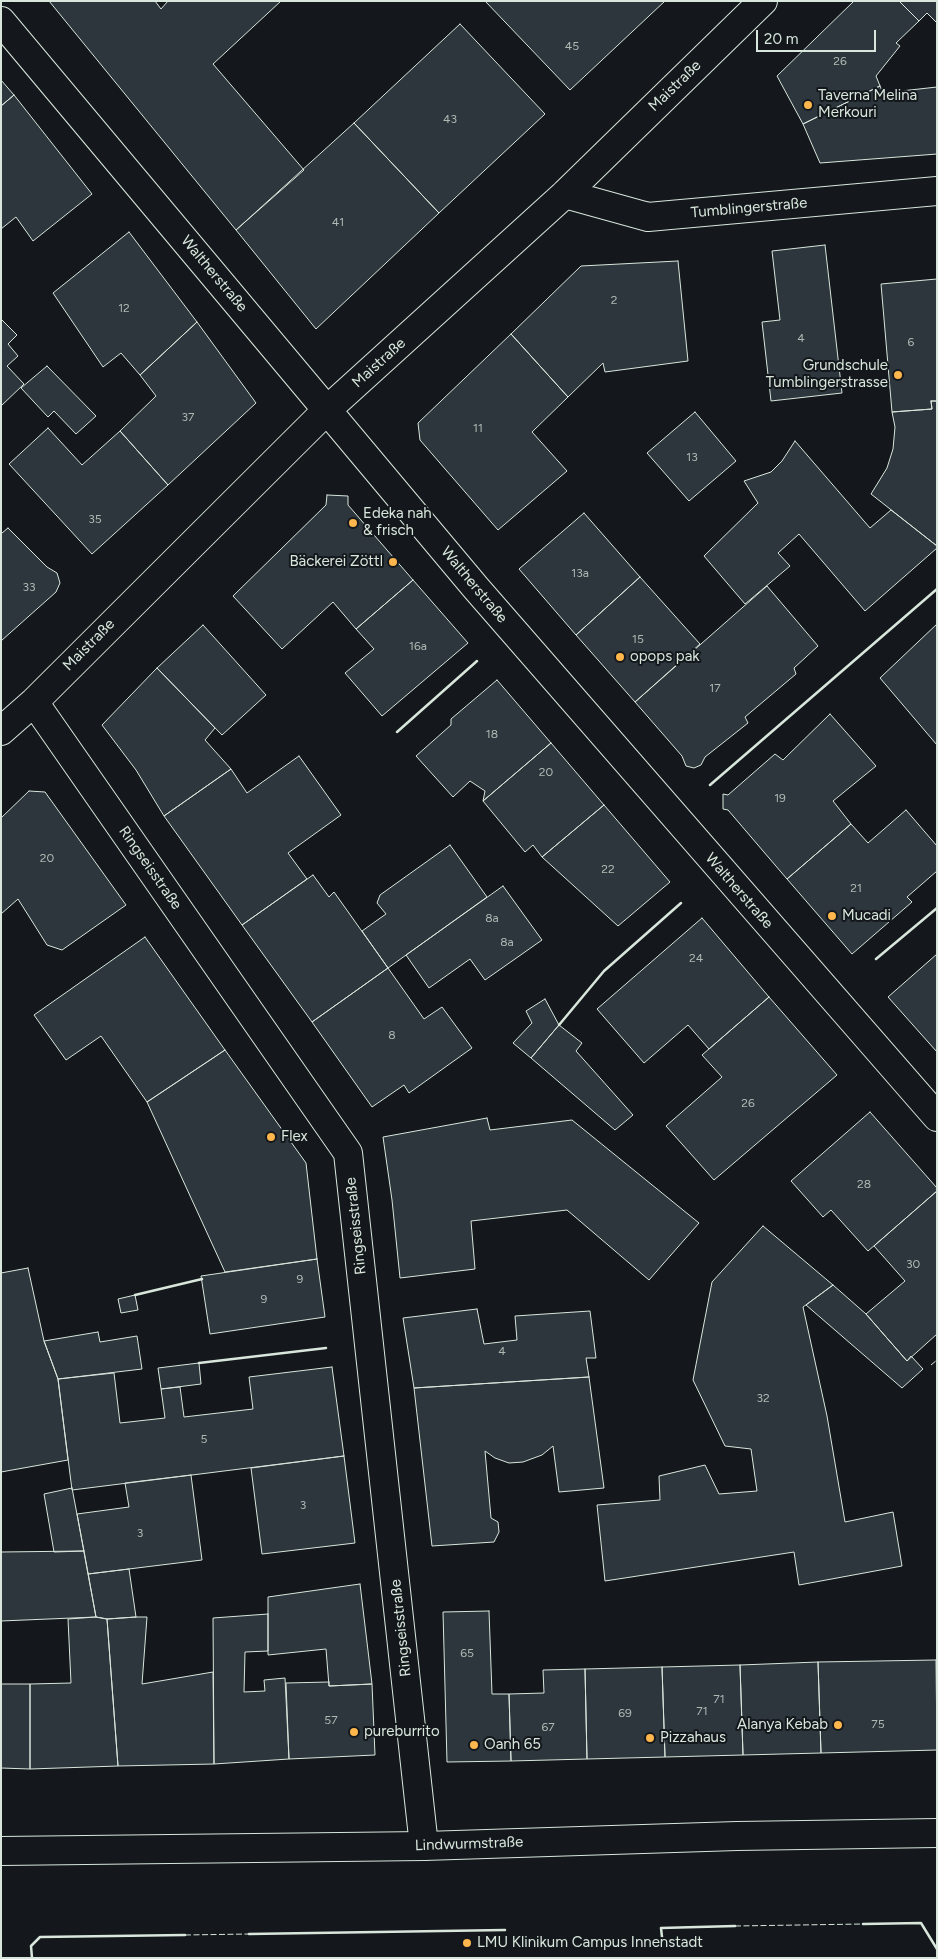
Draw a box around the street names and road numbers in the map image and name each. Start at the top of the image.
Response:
street label: Maistraße [645,57,705,115]
street label: Tumblingerstraße [690,194,808,222]
street label: Waltherstraße [177,232,251,316]
street label: Maistraße [349,334,409,392]
street label: Waltherstraße [437,543,511,627]
street label: Maistraße [59,615,119,675]
street label: Ringseisstraße [115,823,185,913]
street label: Waltherstraße [701,850,777,932]
street label: Ringseisstraße [342,1176,370,1276]
street label: Ringseisstraße [387,1578,415,1678]
street label: Lindwurmstraße [415,1833,523,1855]

